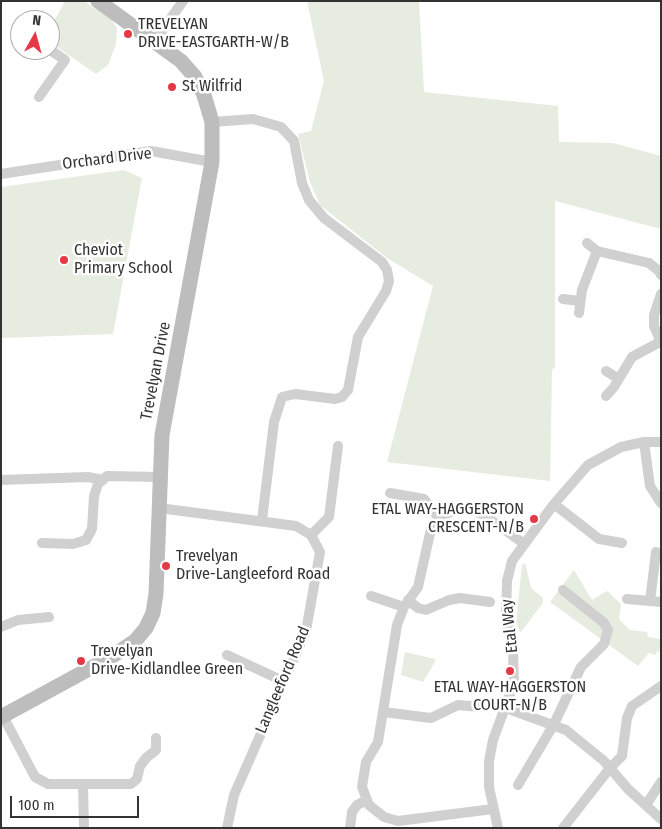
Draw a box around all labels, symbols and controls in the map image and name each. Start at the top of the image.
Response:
north arrow [10,10,60,60]
text: N [32,12,42,30]
place label: TREVELYAN DRIVE-EASTGARTH-W/B [138,15,289,53]
marker: TREVELYAN DRIVE-EASTGARTH-W/B [122,28,134,40]
place label: St Wilfrid [182,77,242,97]
marker: St Wilfrid [166,81,178,93]
street label: Orchard Drive [61,144,153,174]
place label: Cheviot Primary School [74,241,173,279]
marker: Cheviot Primary School [58,254,70,266]
street label: Trevelyan Drive [137,320,175,422]
place label: ETAL WAY-HAGGERSTON CRESCENT-N/B [371,500,524,538]
marker: ETAL WAY-HAGGERSTON CRESCENT-N/B [528,513,540,525]
place label: Trevelyan Drive-Langleeford Road [176,547,330,585]
marker: Trevelyan Drive-Langleeford Road [160,560,172,572]
street label: Etal Way [498,598,522,654]
street label: Langleeford Road [252,624,314,736]
place label: Trevelyan Drive-Kidlandlee Green [91,642,243,680]
marker: Trevelyan Drive-Kidlandlee Green [75,655,87,667]
marker: ETAL WAY-HAGGERSTON COURT-N/B [504,665,516,677]
place label: ETAL WAY-HAGGERSTON COURT-N/B [434,678,586,716]
scale bar [12,786,141,818]
text: 100 m [18,796,55,814]

